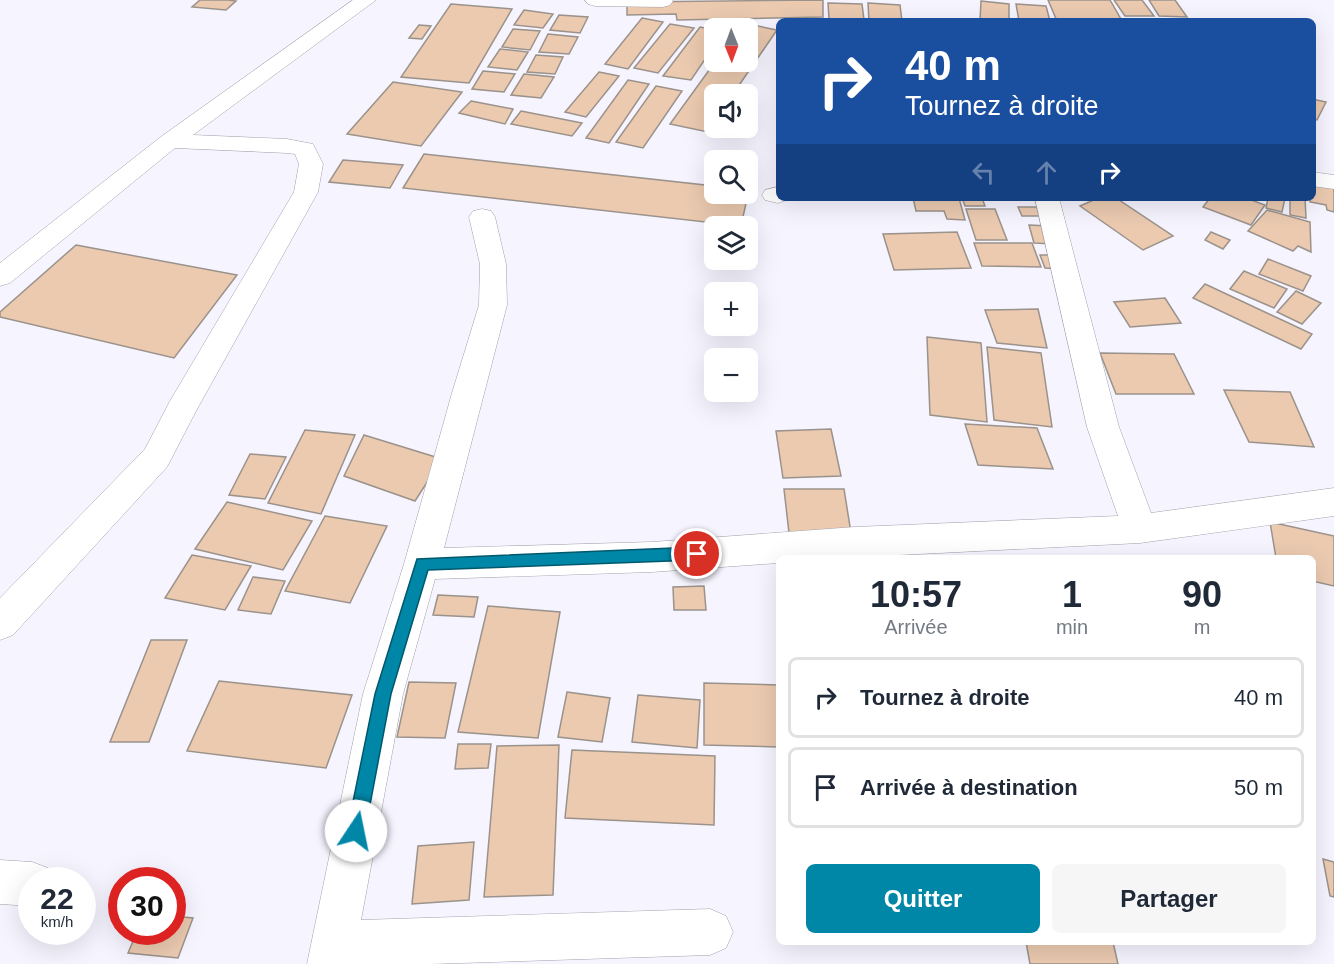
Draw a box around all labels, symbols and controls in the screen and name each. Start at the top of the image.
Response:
north arrow [704,18,758,72]
map controls [704,18,758,402]
icon: right [806,42,884,120]
text: 40 m [905,42,1001,89]
button: sound [704,84,758,138]
text: Tournez à droite [905,91,1099,121]
button: search [704,150,758,204]
icon: left [967,156,1000,189]
icon: ahead [1030,156,1063,189]
icon: right [1093,156,1126,189]
button: layers [704,216,758,270]
button: + [704,282,758,336]
button: − [704,348,758,402]
pin [671,528,722,579]
icon: arrive [680,537,713,570]
text: 10:57 [870,574,962,615]
text: 1 [1062,574,1082,615]
text: 90 [1182,574,1222,615]
text: Arrivée [884,616,948,638]
text: min [1056,616,1088,638]
text: m [1194,616,1210,638]
icon: right [809,681,842,714]
text: Tournez à droite [860,685,1030,710]
text: 40 m [1234,685,1283,710]
icon: arrive [809,771,842,804]
text: Arrivée à destination [860,775,1078,800]
text: 50 m [1234,775,1283,800]
position arrow [324,799,388,863]
button: Quitter [806,864,1040,933]
button: Partager [1052,864,1286,933]
speed limit sign: 30 [108,867,186,945]
text: 22 [40,882,74,915]
text: km/h [41,913,73,930]

